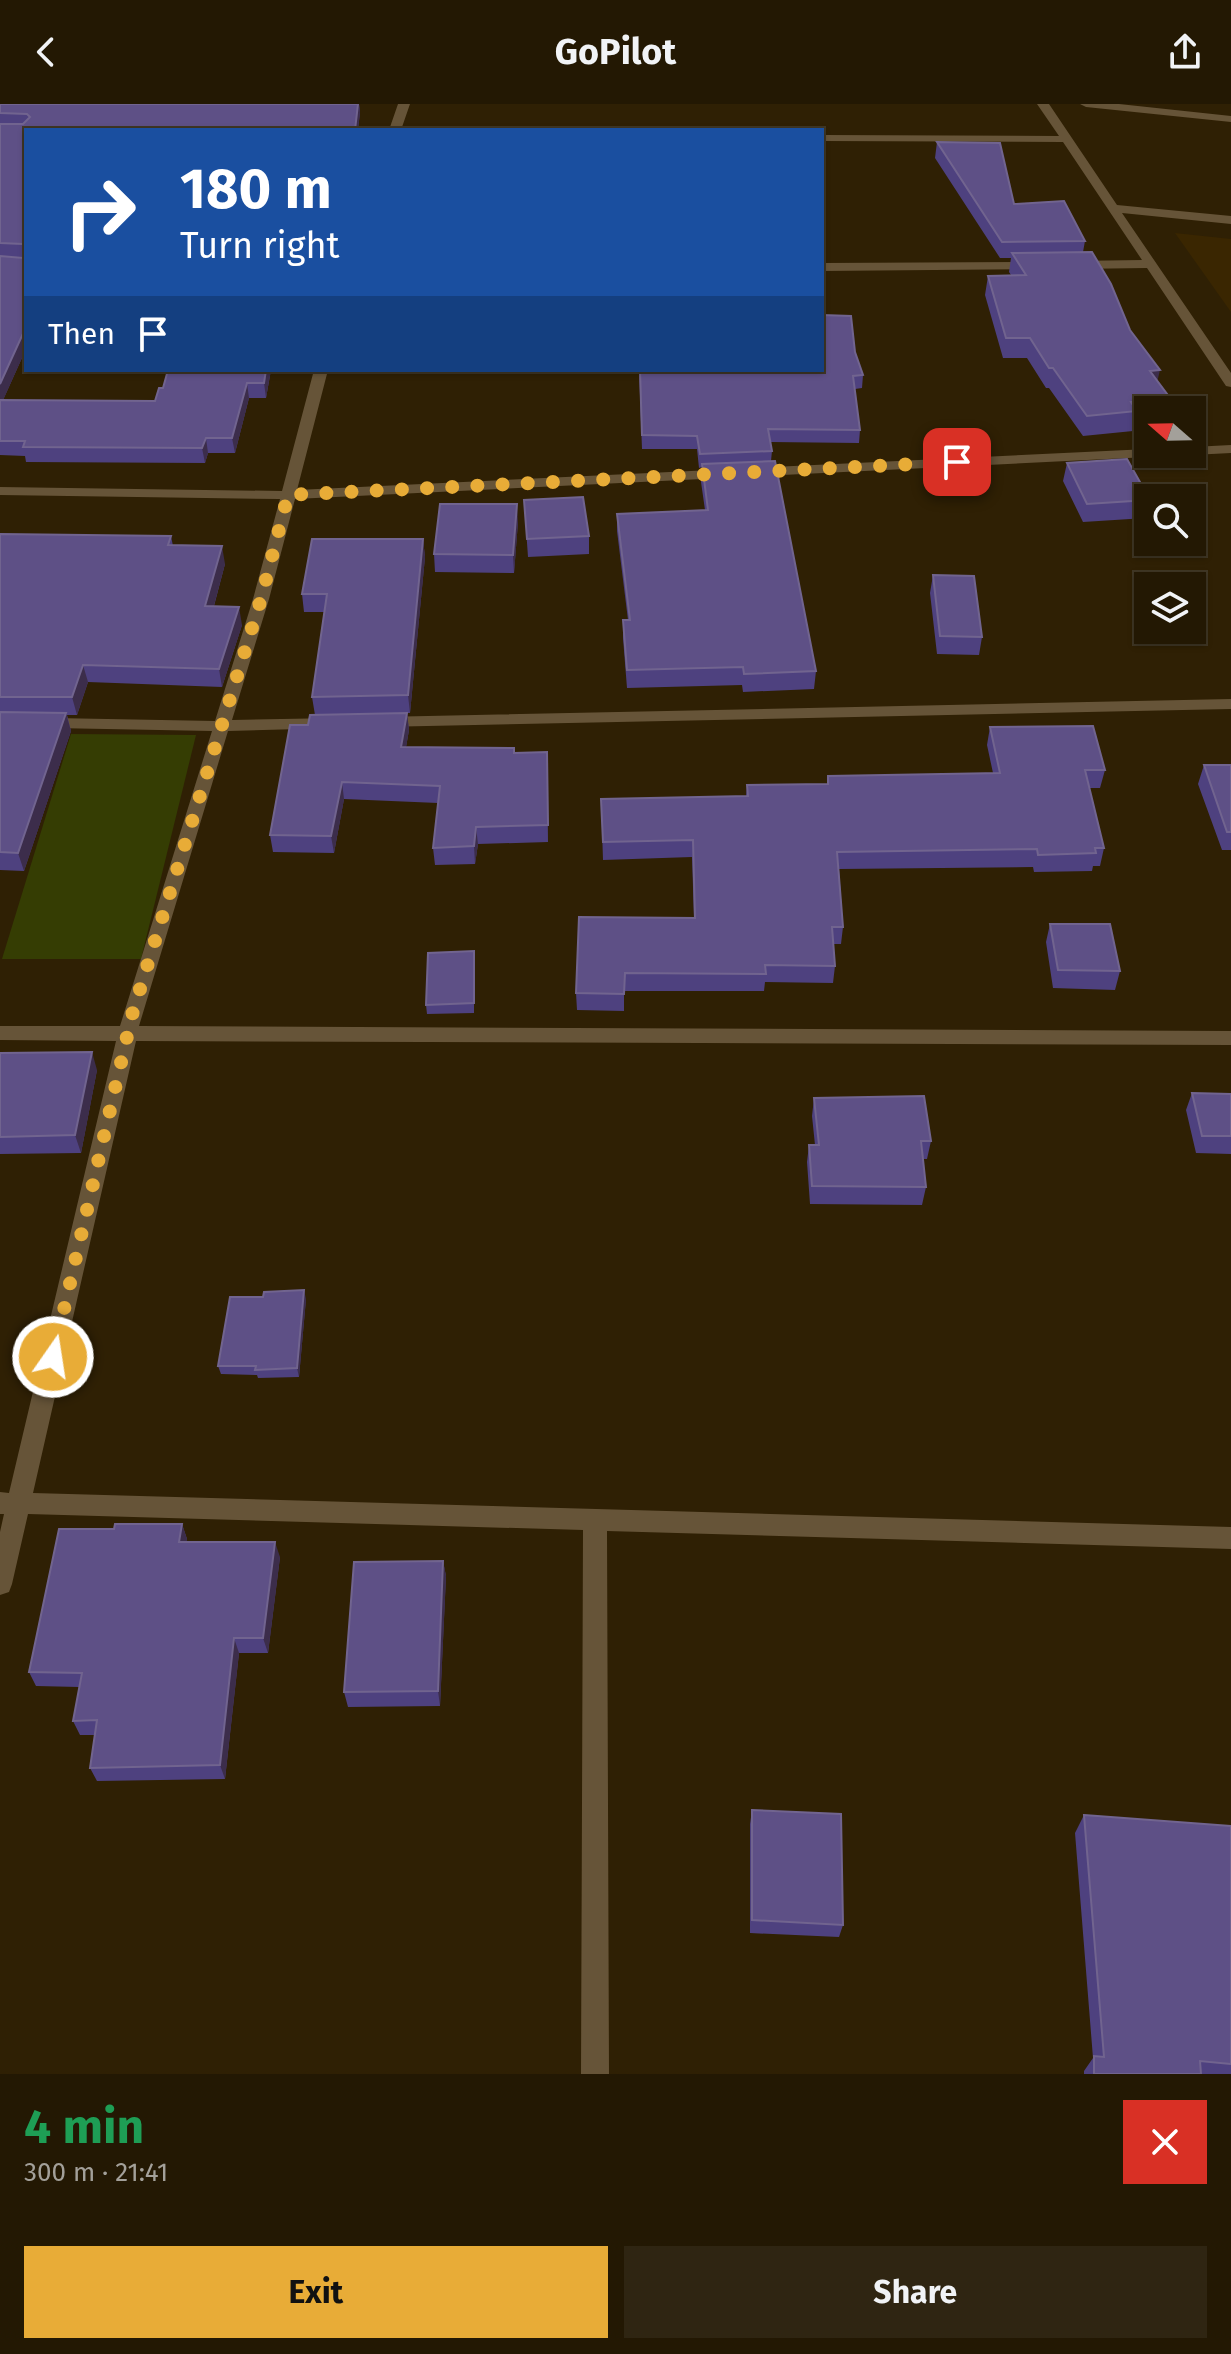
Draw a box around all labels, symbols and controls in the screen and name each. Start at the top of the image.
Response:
icon: back [24,30,68,74]
text: GoPilot [555,30,676,74]
icon: share [1163,30,1207,74]
text: 180 m [180,156,332,223]
icon: right [48,160,152,264]
text: Turn right [180,224,340,268]
icon: arrive [131,312,175,356]
text: Then [48,316,115,352]
north arrow [1134,396,1206,468]
map controls [1134,396,1206,644]
pin [923,428,991,496]
icon: arrive [935,440,979,484]
button: search [1134,484,1206,556]
button: layers [1134,572,1206,644]
position arrow [11,1315,95,1399]
text: 4 min [24,2098,144,2156]
button: close [1123,2100,1207,2184]
text: 300 m · 21:41 [24,2157,168,2188]
button: Exit [24,2246,608,2338]
button: Share [624,2246,1207,2338]

